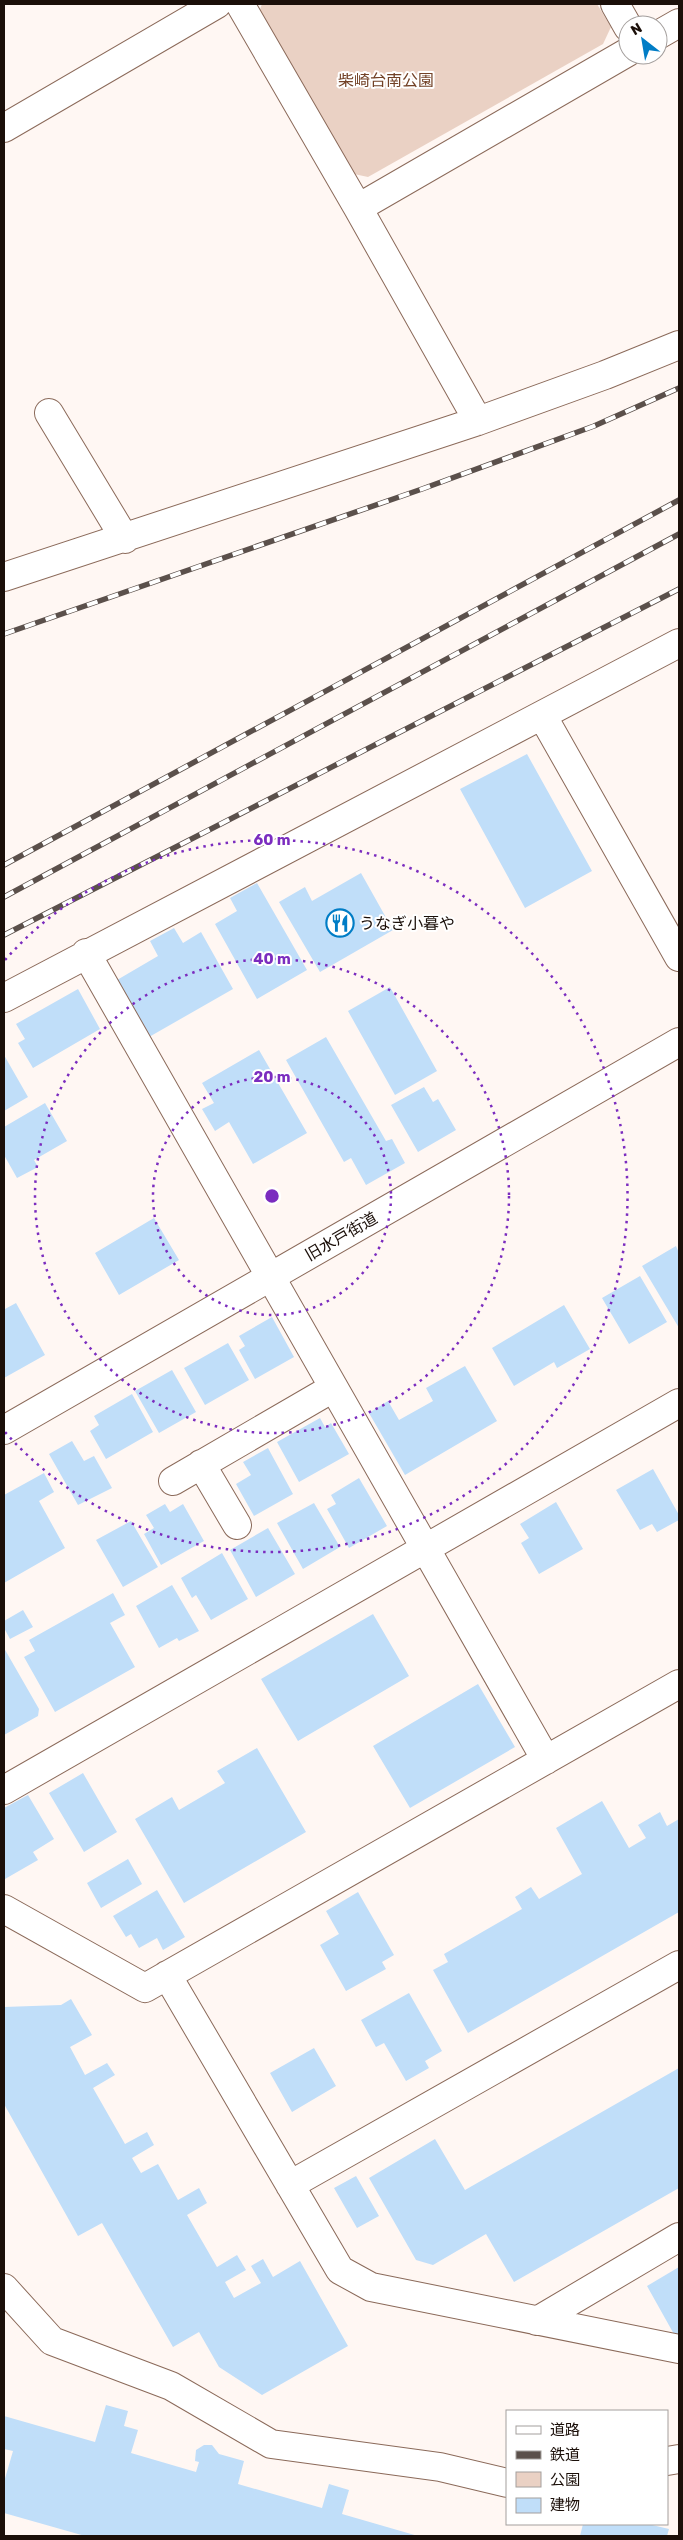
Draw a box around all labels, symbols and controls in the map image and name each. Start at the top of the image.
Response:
north arrow [618,15,668,65]
text: N [628,19,645,39]
park label: 柴崎台南公園 [338,71,434,90]
text: 60 m [254,831,290,849]
restaurant icon: うなぎ小暮や [325,908,355,938]
place label: うなぎ小暮や [359,914,455,933]
text: 40 m [253,950,291,968]
text: 20 m [254,1068,290,1086]
centre of rings [263,1187,281,1205]
street label: 旧水戸街道 [302,1208,381,1265]
legend [506,2410,668,2525]
text: 道路 [550,2421,580,2439]
text: 鉄道 [550,2446,580,2464]
text: 公園 [550,2471,580,2489]
text: 建物 [550,2496,580,2514]

